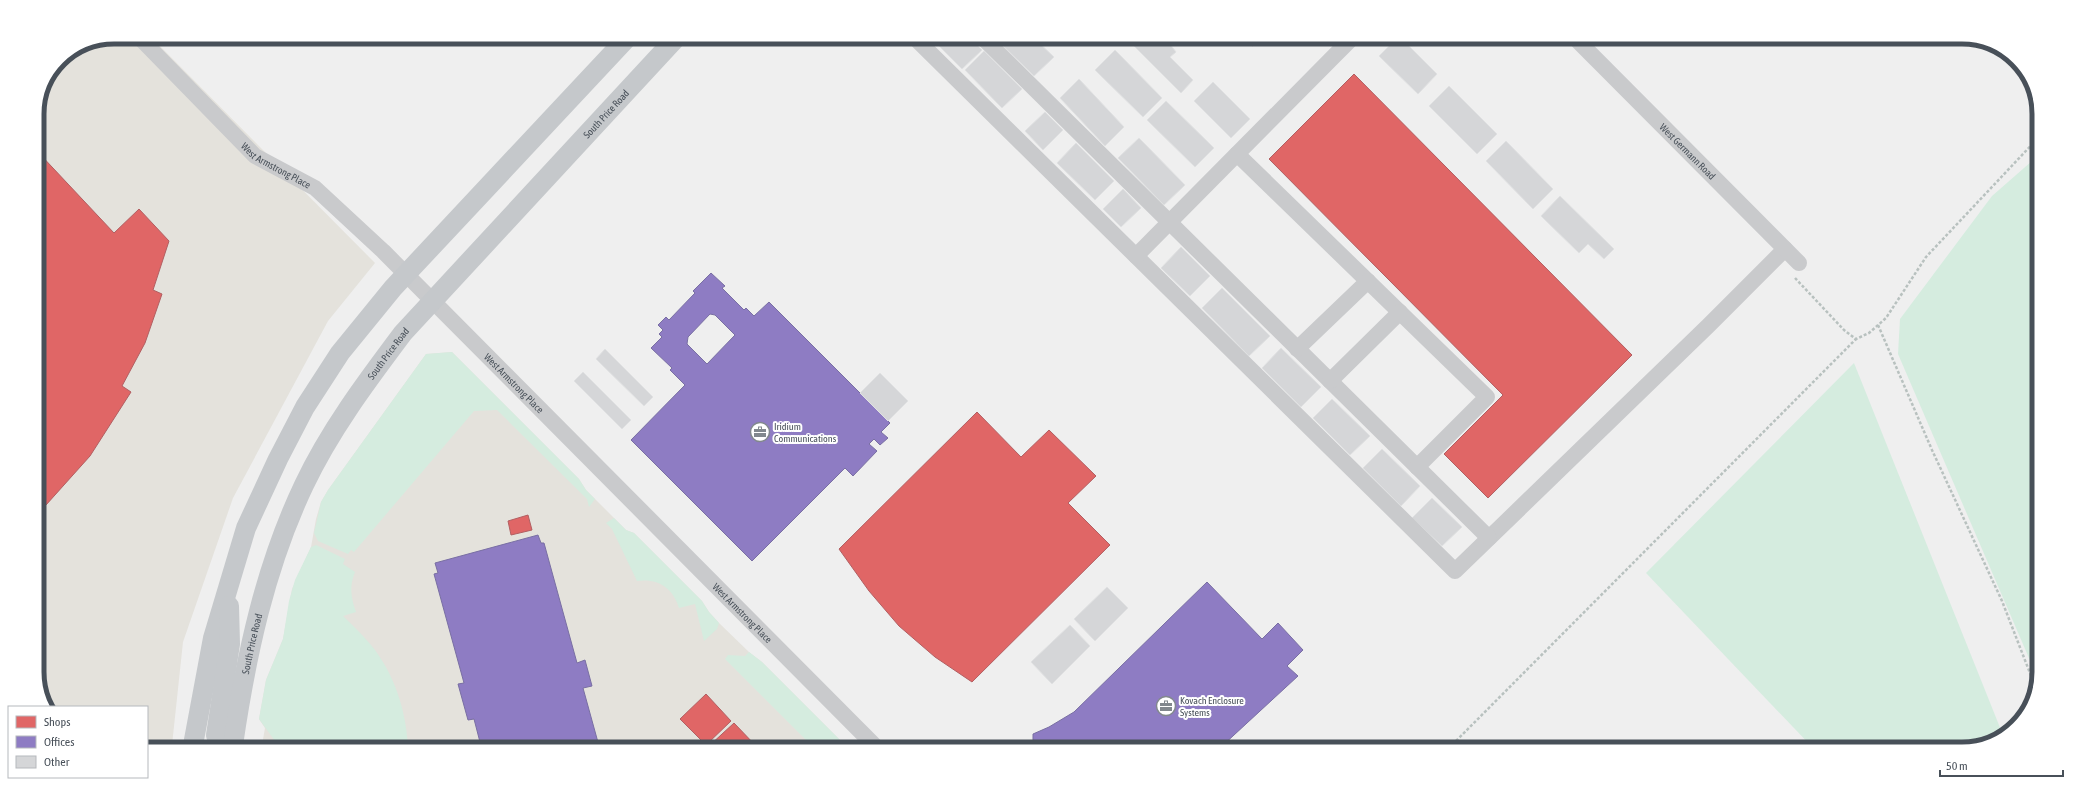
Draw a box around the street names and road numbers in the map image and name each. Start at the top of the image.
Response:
street label: South Price Road [581,87,631,140]
street label: West Germann Road [1657,121,1718,182]
street label: West Armstrong Place [239,140,313,191]
street label: South Price Road [366,325,411,382]
street label: West Armstrong Place [482,351,546,416]
street label: West Armstrong Place [710,581,774,646]
street label: South Price Road [240,612,264,675]

